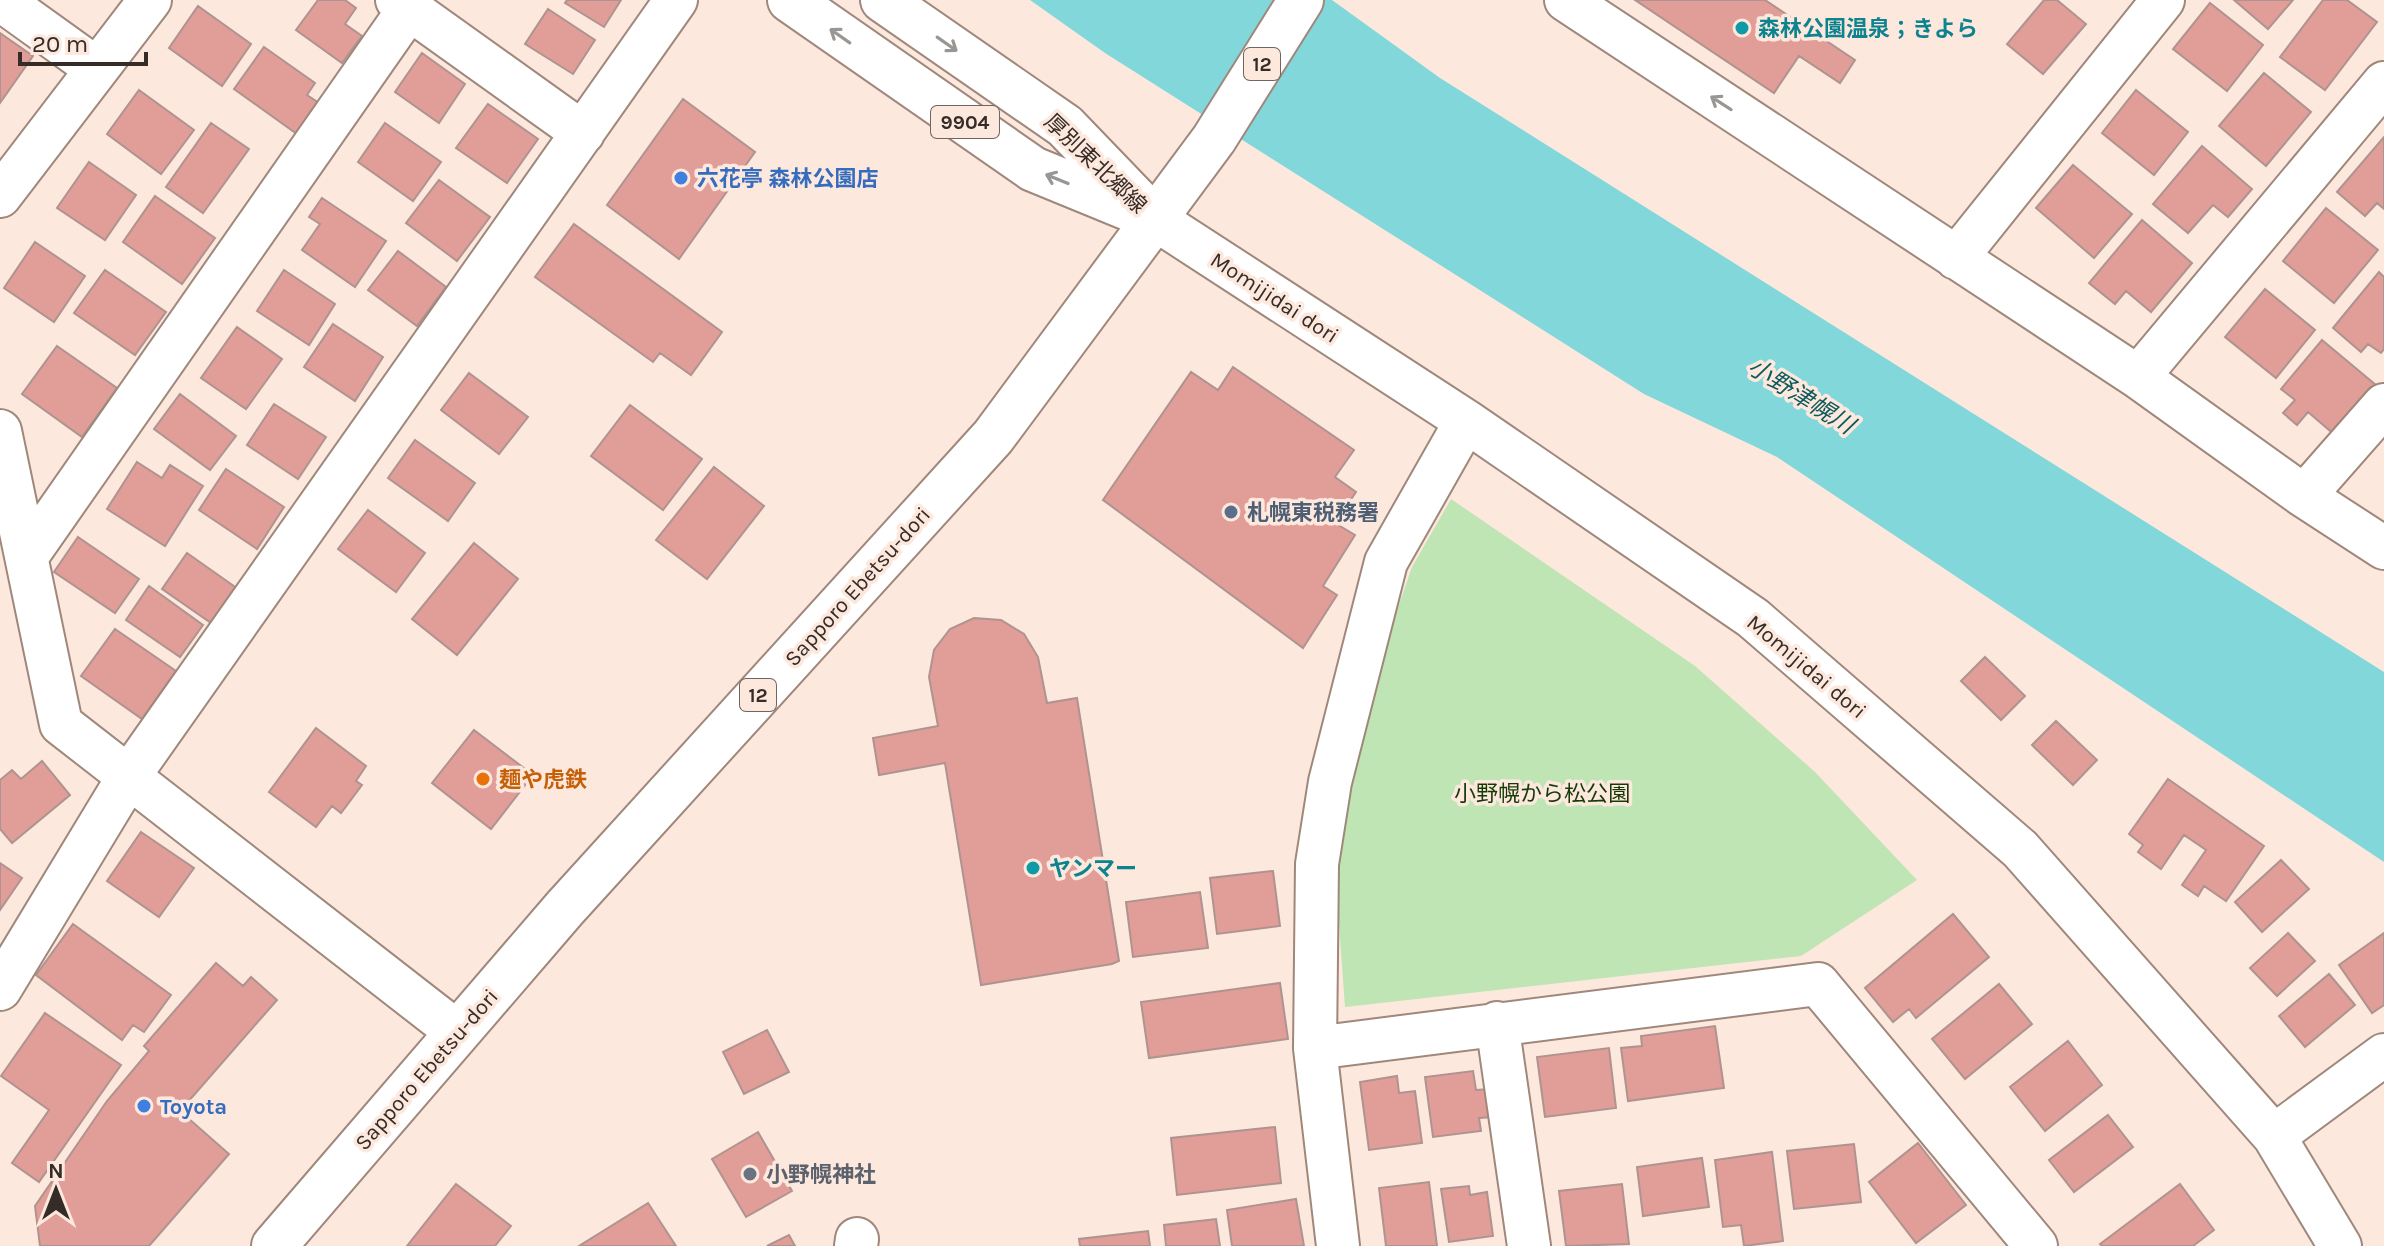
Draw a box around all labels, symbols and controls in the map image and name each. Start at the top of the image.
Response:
scale bar [20,16,146,66]
place label: 森林公園温泉；きよら [1758,16,1978,42]
marker: 森林公園温泉；きよら [1733,19,1751,37]
one-way arrow [830,28,852,44]
text: 20 m [32,30,88,58]
one-way arrow [935,36,957,52]
road number: 12 [1244,48,1280,80]
one-way arrow [1711,94,1733,111]
road number: 9904 [931,106,999,138]
street label: 厚別東北郷線 [1039,109,1152,219]
place label: 六花亭 森林公園店 [697,166,879,192]
marker: 六花亭 森林公園店 [672,169,690,187]
one-way arrow [1045,171,1070,185]
street label: Momijidai dori [1205,247,1343,349]
water label: 小野津幌川 [1743,352,1862,441]
place label: 札幌東税務署 [1247,500,1379,526]
street label: Sapporo Ebetsu-dori [779,502,936,672]
marker: 札幌東税務署 [1222,503,1240,521]
street label: Momijidai dori [1741,609,1871,724]
road number: 12 [740,679,776,711]
place label: 麺や虎鉄 [499,767,587,793]
marker: 麺や虎鉄 [474,770,492,788]
park label: 小野幌から松公園 [1454,781,1630,807]
place label: ヤンマー [1049,856,1137,882]
marker: ヤンマー [1024,859,1042,877]
street label: Sapporo Ebetsu-dori [350,984,504,1156]
place label: Toyota [160,1094,227,1120]
marker: Toyota [135,1097,153,1115]
north arrow [16,1150,96,1230]
text: N [48,1158,64,1184]
place label: 小野幌神社 [766,1162,876,1188]
marker: 小野幌神社 [741,1165,759,1183]

